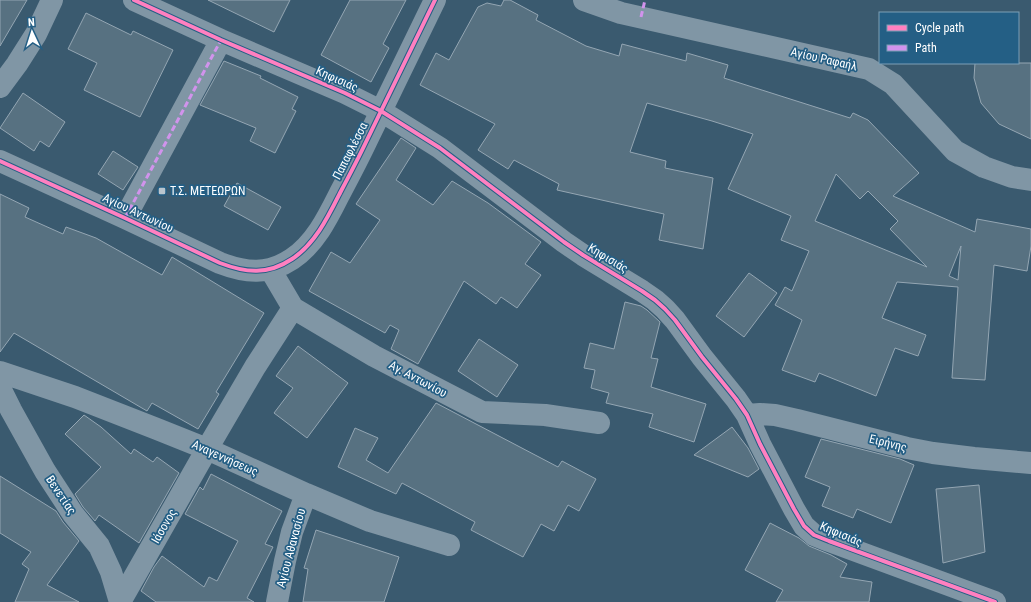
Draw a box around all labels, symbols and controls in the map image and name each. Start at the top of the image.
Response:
north arrow [12,12,52,52]
legend [879,12,1019,64]
text: N [28,16,35,29]
text: Cycle path [915,21,965,35]
text: Path [915,41,937,55]
street label: Αγίου Ραφαήλ [789,45,859,73]
street label: Κηφισιάς [314,64,360,95]
street label: Παπαφλέσσα [330,120,370,182]
place label: Τ.Σ. ΜΕΤΕΩΡΩΝ [170,184,245,198]
marker: Τ.Σ. ΜΕΤΕΩΡΩΝ [157,186,167,196]
street label: Αγίου Αντωνίου [100,190,176,236]
street label: Κηφισιάς [585,241,631,276]
street label: Αγ. Αντωνίου [387,358,450,400]
street label: Ειρήνης [868,432,909,455]
street label: Αναγεννήσεως [190,437,260,479]
street label: Βενετίας [43,473,79,517]
street label: Ιάσονος [149,506,180,546]
street label: Αγίου Αθανασίου [274,507,308,589]
street label: Κηφισιάς [818,519,864,549]

